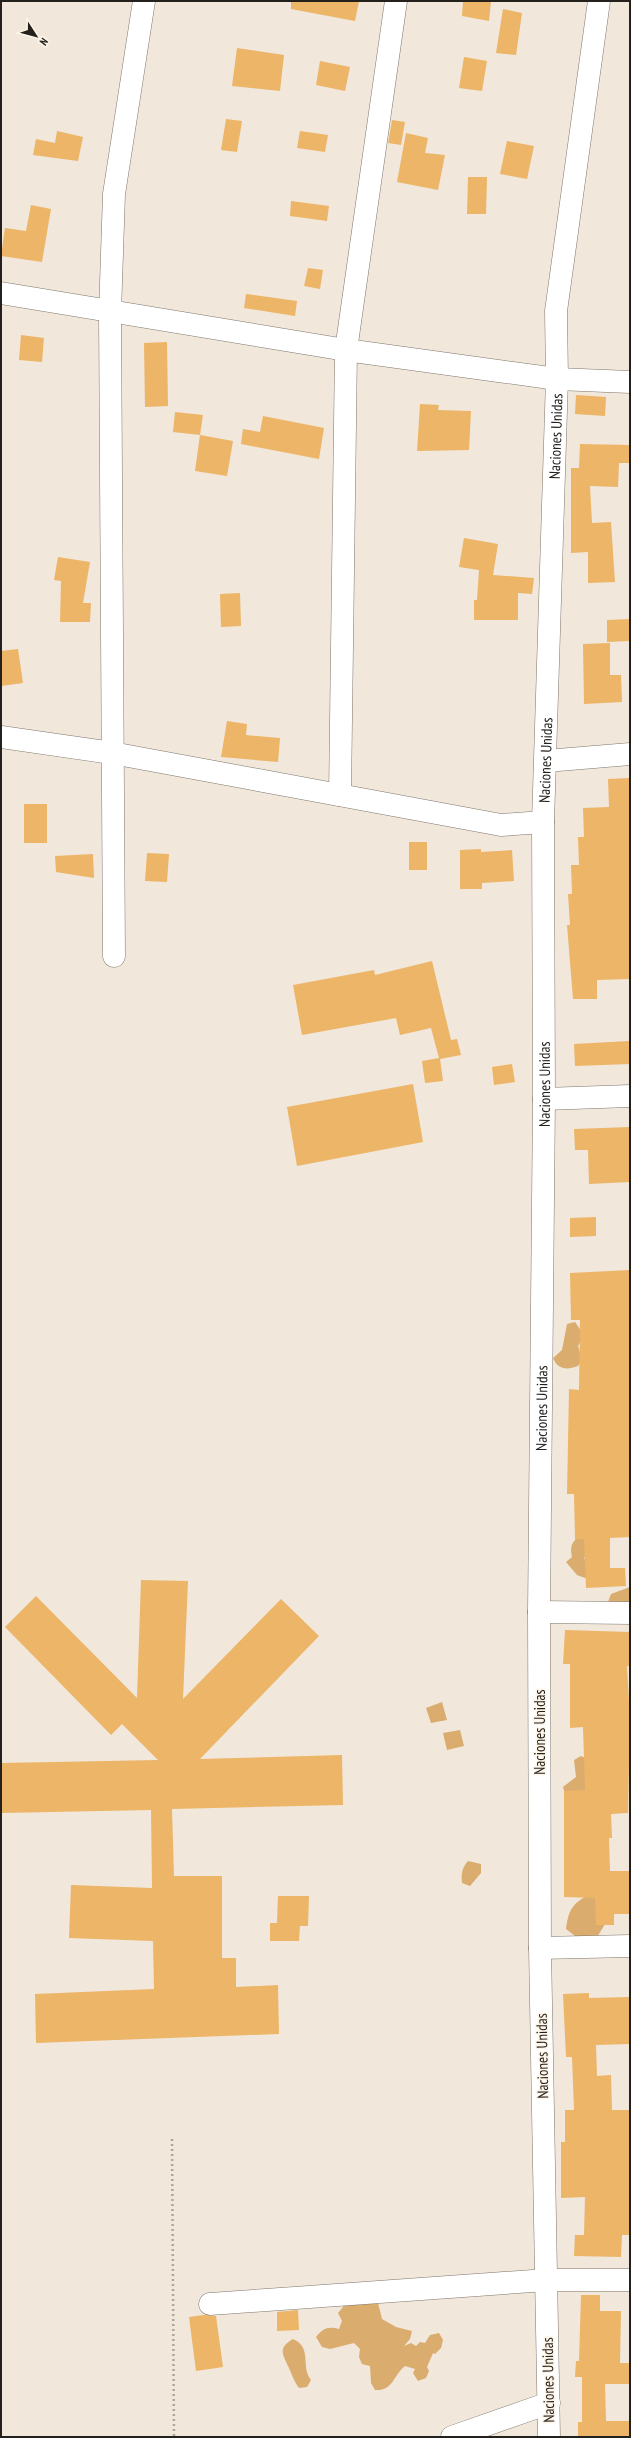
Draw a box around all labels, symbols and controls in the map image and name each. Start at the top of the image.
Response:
north arrow [16,16,56,56]
text: N [37,35,52,48]
street label: Naciones Unidas [544,393,566,479]
street label: Naciones Unidas [534,717,556,803]
street label: Naciones Unidas [534,1041,554,1127]
street label: Naciones Unidas [531,1365,551,1451]
street label: Naciones Unidas [530,1689,549,1775]
street label: Naciones Unidas [532,2013,552,2099]
street label: Naciones Unidas [538,2337,558,2423]

